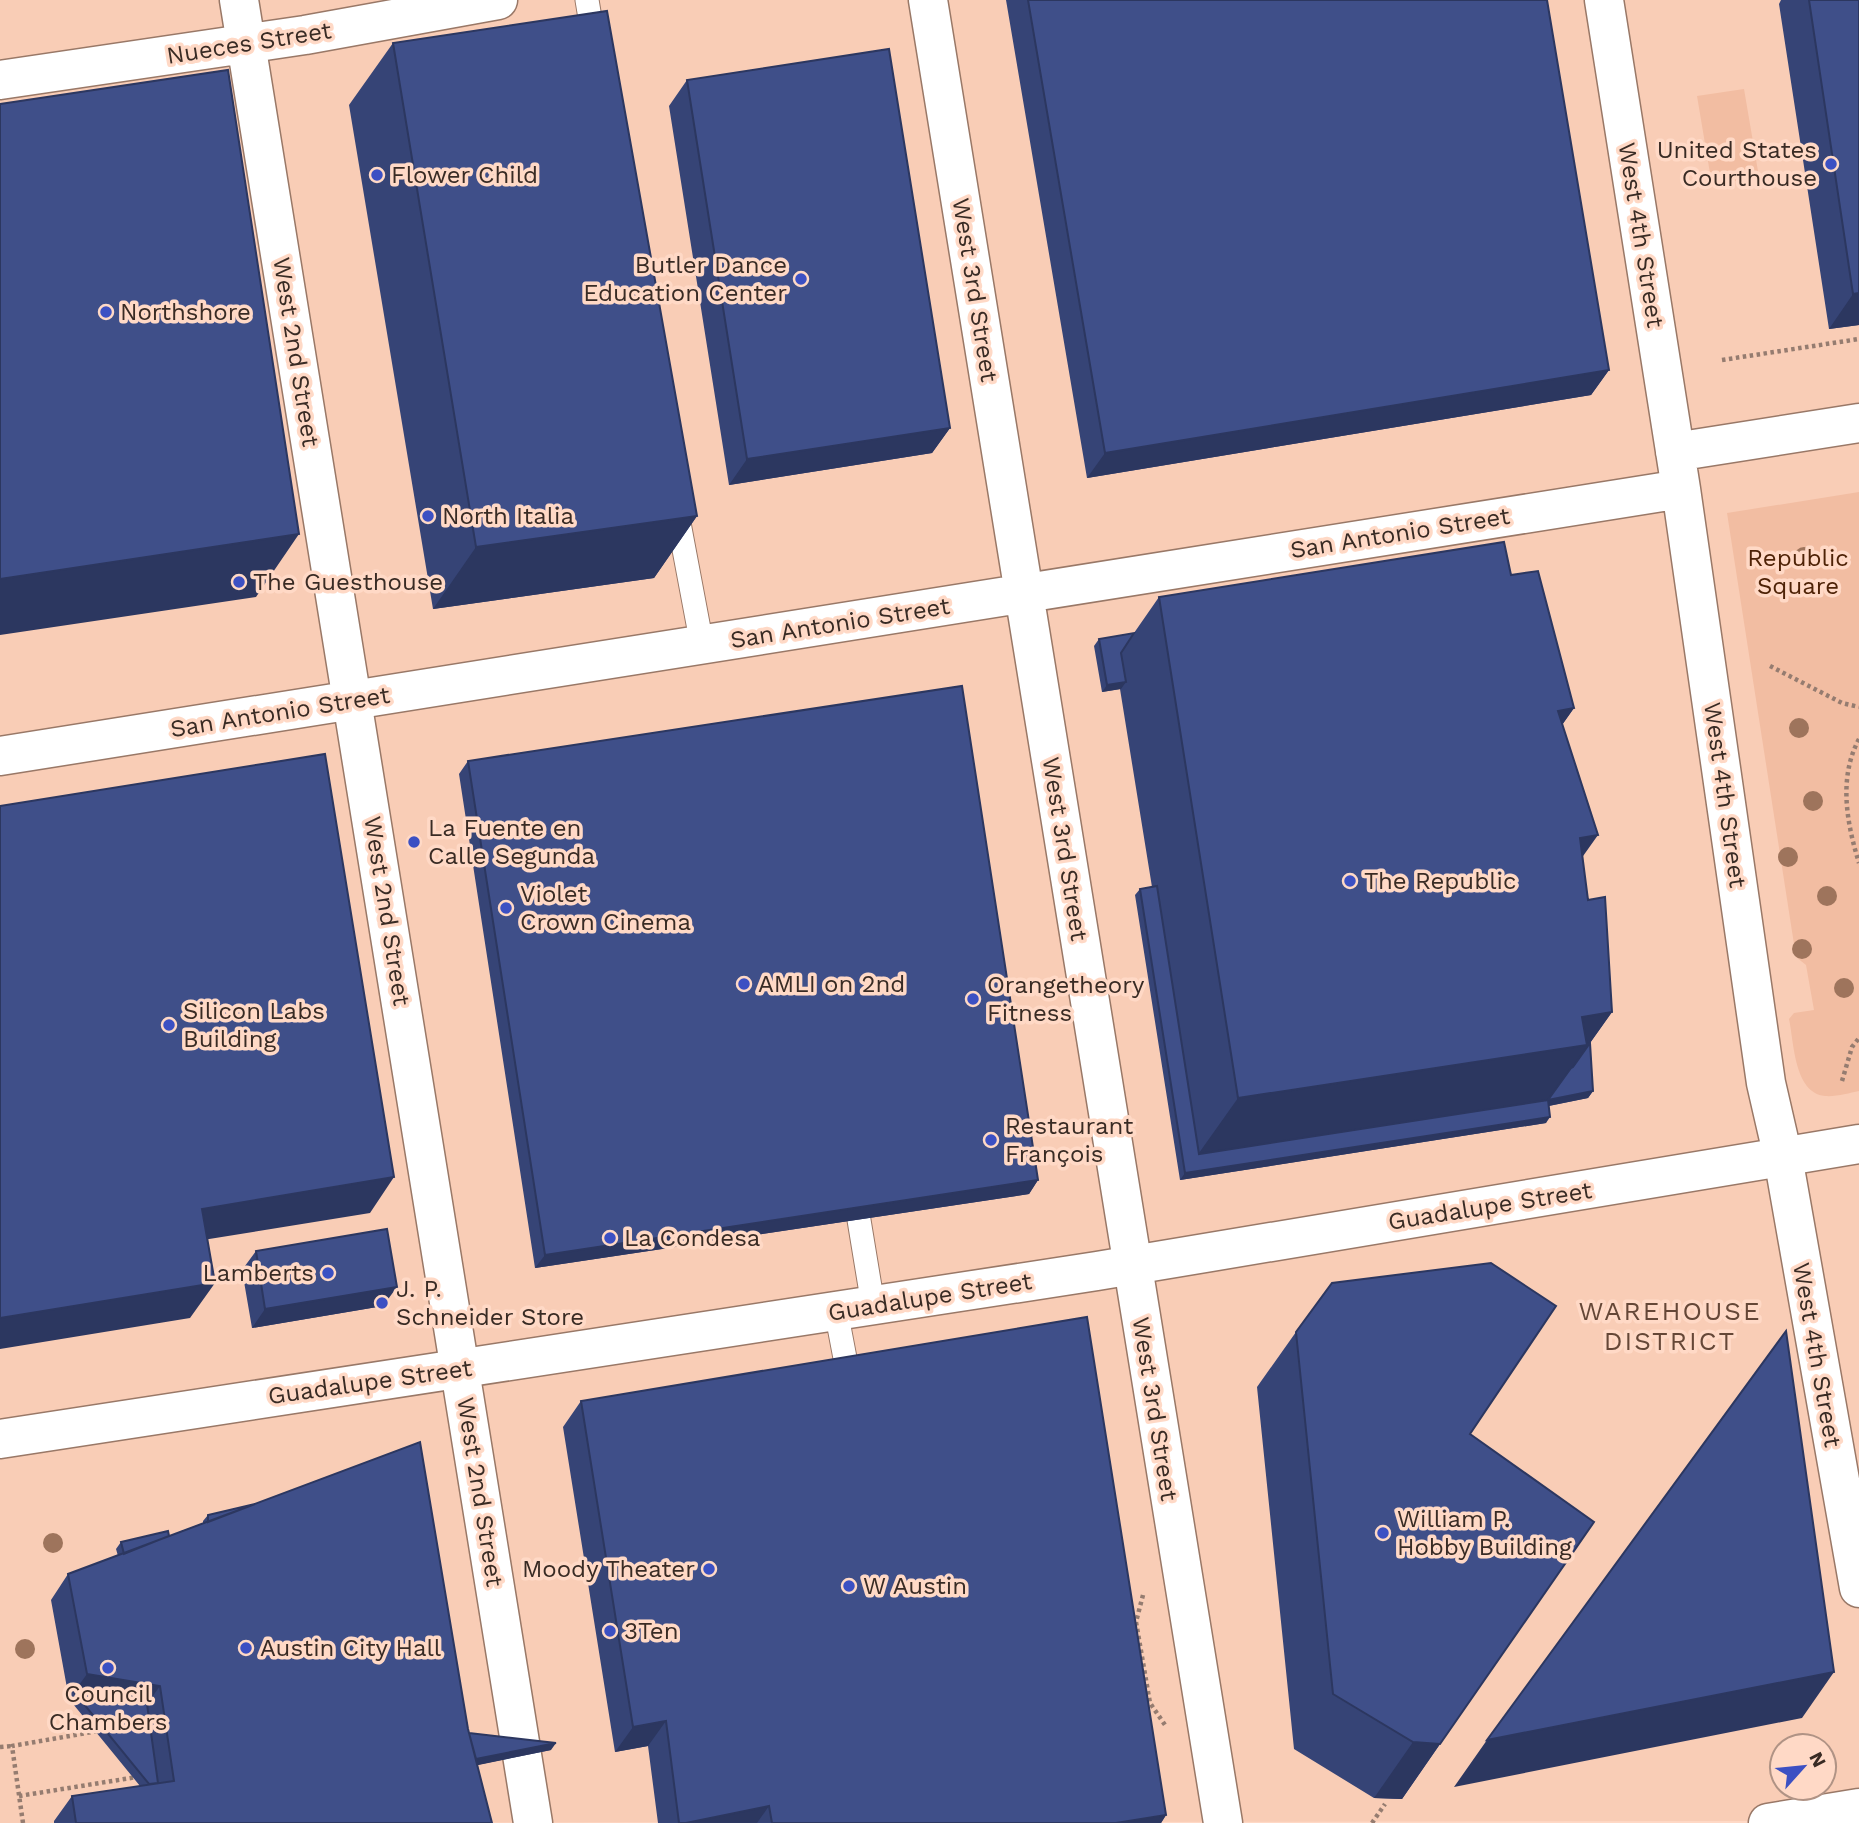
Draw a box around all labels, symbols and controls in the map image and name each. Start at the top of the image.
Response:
street label: Nueces Street [165,16,333,70]
place label: United States Courthouse [1657,136,1817,192]
street label: West 4th Street [1613,140,1669,330]
marker: United States Courthouse [1823,156,1839,172]
place label: Flower Child [391,161,538,189]
marker: Flower Child [369,167,385,183]
street label: West 3rd Street [947,196,1003,384]
place label: Butler Dance Education Center [583,251,787,307]
street label: West 2nd Street [267,255,325,449]
marker: Butler Dance Education Center [793,271,809,287]
place label: Northshore [120,298,251,326]
marker: Northshore [98,304,114,320]
place label: North Italia [442,502,574,530]
street label: San Antonio Street [1288,502,1512,564]
marker: North Italia [420,508,436,524]
park label: Republic Square [1747,544,1849,600]
place label: The Guesthouse [253,568,443,596]
marker: The Guesthouse [231,574,247,590]
street label: San Antonio Street [728,592,952,654]
street label: San Antonio Street [168,681,392,743]
street label: West 4th Street [1698,700,1752,890]
street label: West 3rd Street [1037,755,1093,943]
street label: West 2nd Street [358,814,416,1008]
place label: La Fuente en Calle Segunda [428,814,595,870]
marker: La Fuente en Calle Segunda [406,834,422,850]
place label: The Republic [1364,867,1516,895]
marker: The Republic [1342,873,1358,889]
place label: Violet Crown Cinema [520,880,691,936]
marker: Violet Crown Cinema [498,900,514,916]
place label: AMLI on 2nd [758,970,905,998]
place label: Orangetheory Fitness [987,971,1145,1027]
marker: AMLI on 2nd [736,976,752,992]
marker: Orangetheory Fitness [965,991,981,1007]
place label: Silicon Labs Building [183,997,325,1053]
marker: Silicon Labs Building [161,1017,177,1033]
place label: Restaurant François [1005,1112,1133,1168]
marker: Restaurant François [983,1132,999,1148]
street label: Guadalupe Street [1386,1176,1594,1236]
place label: La Condesa [624,1224,760,1252]
marker: La Condesa [602,1230,618,1246]
place label: Lamberts [203,1259,314,1287]
street label: West 4th Street [1787,1260,1847,1450]
marker: Lamberts [320,1265,336,1281]
street label: Guadalupe Street [826,1267,1034,1327]
place label: J. P. Schneider Store [396,1275,584,1331]
marker: J. P. Schneider Store [374,1295,390,1311]
district label: WAREHOUSE DISTRICT [1578,1296,1762,1356]
street label: West 3rd Street [1127,1315,1183,1503]
street label: Guadalupe Street [266,1354,474,1410]
street label: West 2nd Street [451,1395,509,1589]
place label: William P. Hobby Building [1397,1505,1572,1561]
marker: William P. Hobby Building [1375,1525,1391,1541]
place label: Moody Theater [522,1555,695,1583]
marker: Moody Theater [701,1561,717,1577]
place label: W Austin [863,1572,967,1600]
marker: W Austin [841,1578,857,1594]
place label: 3Ten [624,1617,679,1645]
marker: 3Ten [602,1623,618,1639]
place label: Austin City Hall [260,1634,442,1662]
marker: Austin City Hall [238,1640,254,1656]
marker: Council Chambers [100,1660,116,1676]
place label: Council Chambers [49,1680,167,1736]
north arrow [1768,1732,1838,1802]
text: N [1804,1748,1831,1771]

